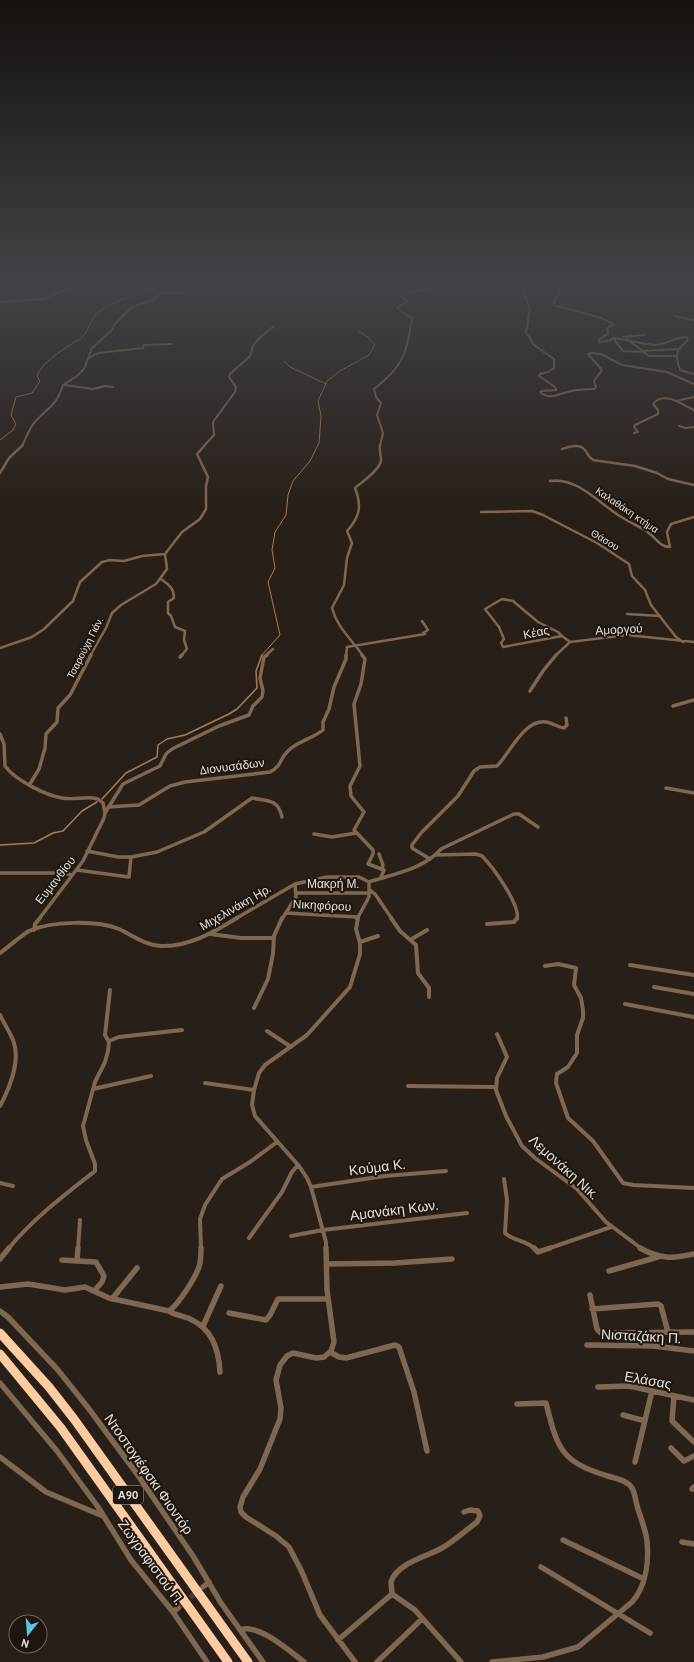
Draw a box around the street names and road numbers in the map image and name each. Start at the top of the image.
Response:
street label: Καλαθάκη κτήμα [593,484,661,536]
street label: Θάσου [588,527,622,553]
street label: Τσαρούχη Γιάν. [64,615,106,681]
street label: Αμοργού [595,620,643,638]
street label: Κέας [522,622,550,642]
street label: Διονυσάδων [199,755,265,777]
street label: Ευμανθίου [32,853,78,907]
street label: Μακρή Μ. [307,876,359,891]
street label: Μιχελινάκη Ηρ. [197,881,273,933]
street label: Νικηφόρου [292,896,352,914]
street label: Λεμονάκη Νικ. [525,1131,603,1203]
street label: Κούμα Κ. [348,1155,406,1179]
street label: Αμανάκη Κων. [349,1196,439,1224]
street label: Νισταζάκη Π. [600,1325,682,1347]
street label: Ελάσας [623,1367,673,1393]
street label: Ντοστογιέφσκι Φιοντόρ [101,1410,197,1538]
road number: Α90 [113,1486,143,1504]
street label: Ζωγραφιστού Π. [114,1516,188,1608]

